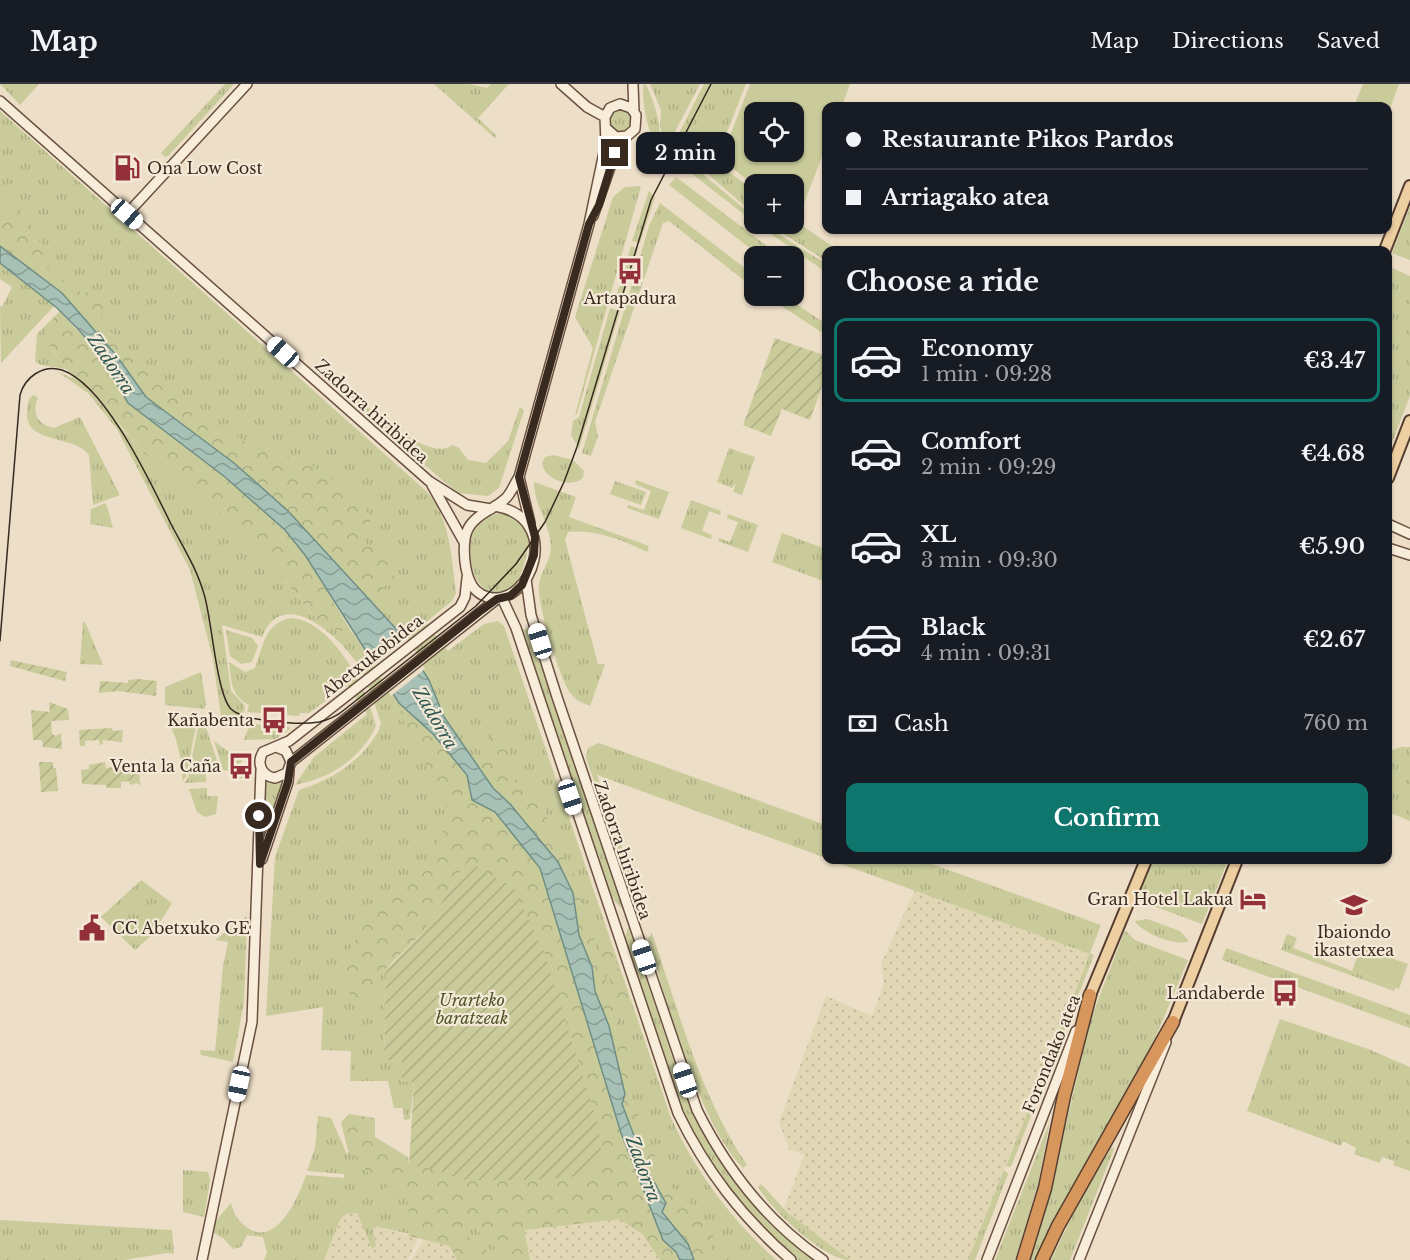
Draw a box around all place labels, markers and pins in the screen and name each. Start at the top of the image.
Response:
fuel station icon: Ona Low Cost [112,153,142,183]
place label: Ona Low Cost [147,158,263,178]
bus stop icon: Artapadura [615,256,645,286]
place label: Artapadura [583,288,676,308]
bus stop icon: Kañabenta [259,705,289,735]
place label: Kañabenta [167,710,254,730]
bus stop icon: Venta la Caña [226,751,256,781]
place label: Venta la Caña [109,756,221,776]
hotel icon: Gran Hotel Lakua [1238,884,1268,914]
place label: Gran Hotel Lakua [1087,889,1233,909]
school or university icon: Ibaiondo ikastetxea [1339,890,1369,920]
public building icon: CC Abetxuko GE [77,913,107,943]
place label: CC Abetxuko GE [112,918,250,938]
place label: Ibaiondo ikastetxea [1314,922,1394,960]
bus stop icon: Landaberde [1270,978,1300,1008]
place label: Landaberde [1167,983,1265,1003]

